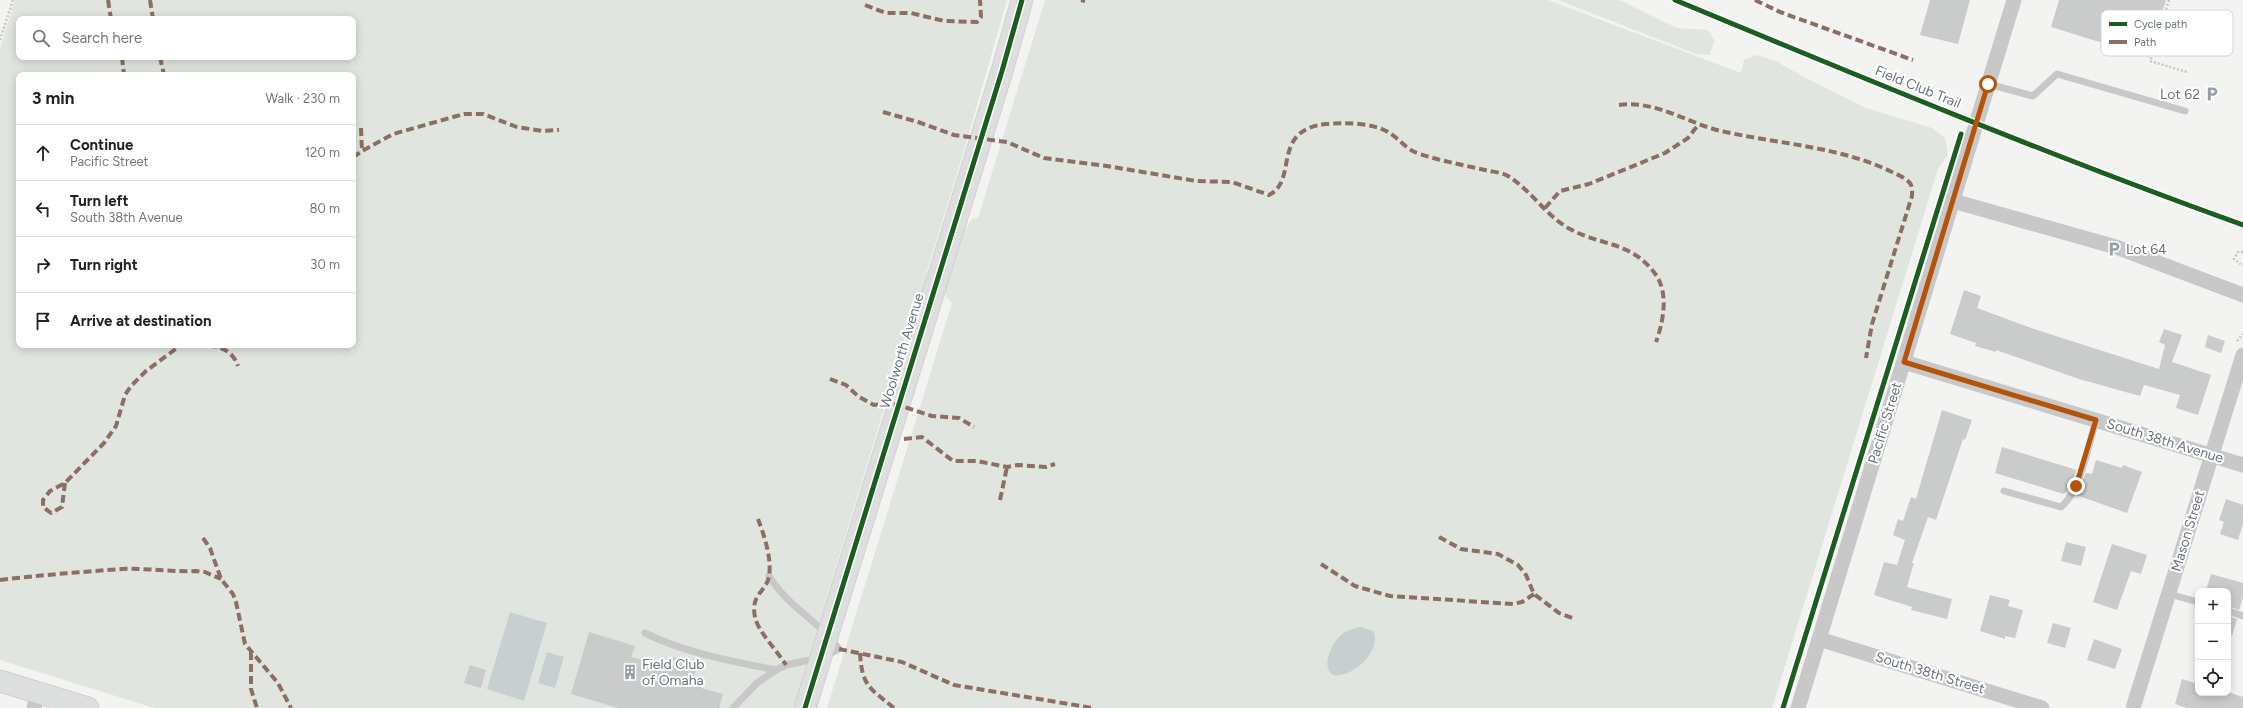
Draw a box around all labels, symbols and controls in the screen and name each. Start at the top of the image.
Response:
legend [2101,10,2233,56]
search box [16,16,356,60]
text: Cycle path [2134,18,2187,31]
icon: search [30,27,52,49]
text: Search here [62,29,142,47]
text: Path [2134,36,2156,49]
street label: Field Club Trail [1873,62,1963,112]
route start [1979,75,1997,93]
parking icon: Lot 62 [2203,85,2221,103]
place label: Lot 62 [2160,86,2200,103]
text: 3 min [32,88,74,108]
text: Walk · 230 m [266,91,340,106]
text: Continue [70,136,133,154]
icon: ahead [32,142,54,164]
text: 120 m [305,145,340,160]
text: Pacific Street [70,154,149,169]
text: Turn left [70,192,128,210]
icon: left [32,198,54,220]
text: 80 m [309,201,340,216]
text: South 38th Avenue [70,210,183,225]
parking icon: Lot 64 [2105,240,2123,258]
place label: Lot 64 [2126,241,2167,258]
icon: right [32,254,54,276]
text: Turn right [70,256,138,274]
text: 30 m [310,257,340,272]
street label: Woolworth Avenue [876,291,928,411]
icon: arrive [32,310,54,332]
text: Arrive at destination [70,312,211,330]
street label: Pacific Street [1865,380,1905,466]
street label: South 38th Avenue [2105,415,2226,467]
route end [2067,477,2085,495]
street label: Mason Street [2168,488,2208,574]
map controls [2195,588,2231,696]
button: + [2195,588,2231,624]
button: − [2195,624,2231,660]
street label: South 38th Street [1873,648,1987,698]
place label: Field Club of Omaha [642,656,704,689]
button: locate [2195,660,2231,696]
building icon: Field Club of Omaha [621,663,639,681]

